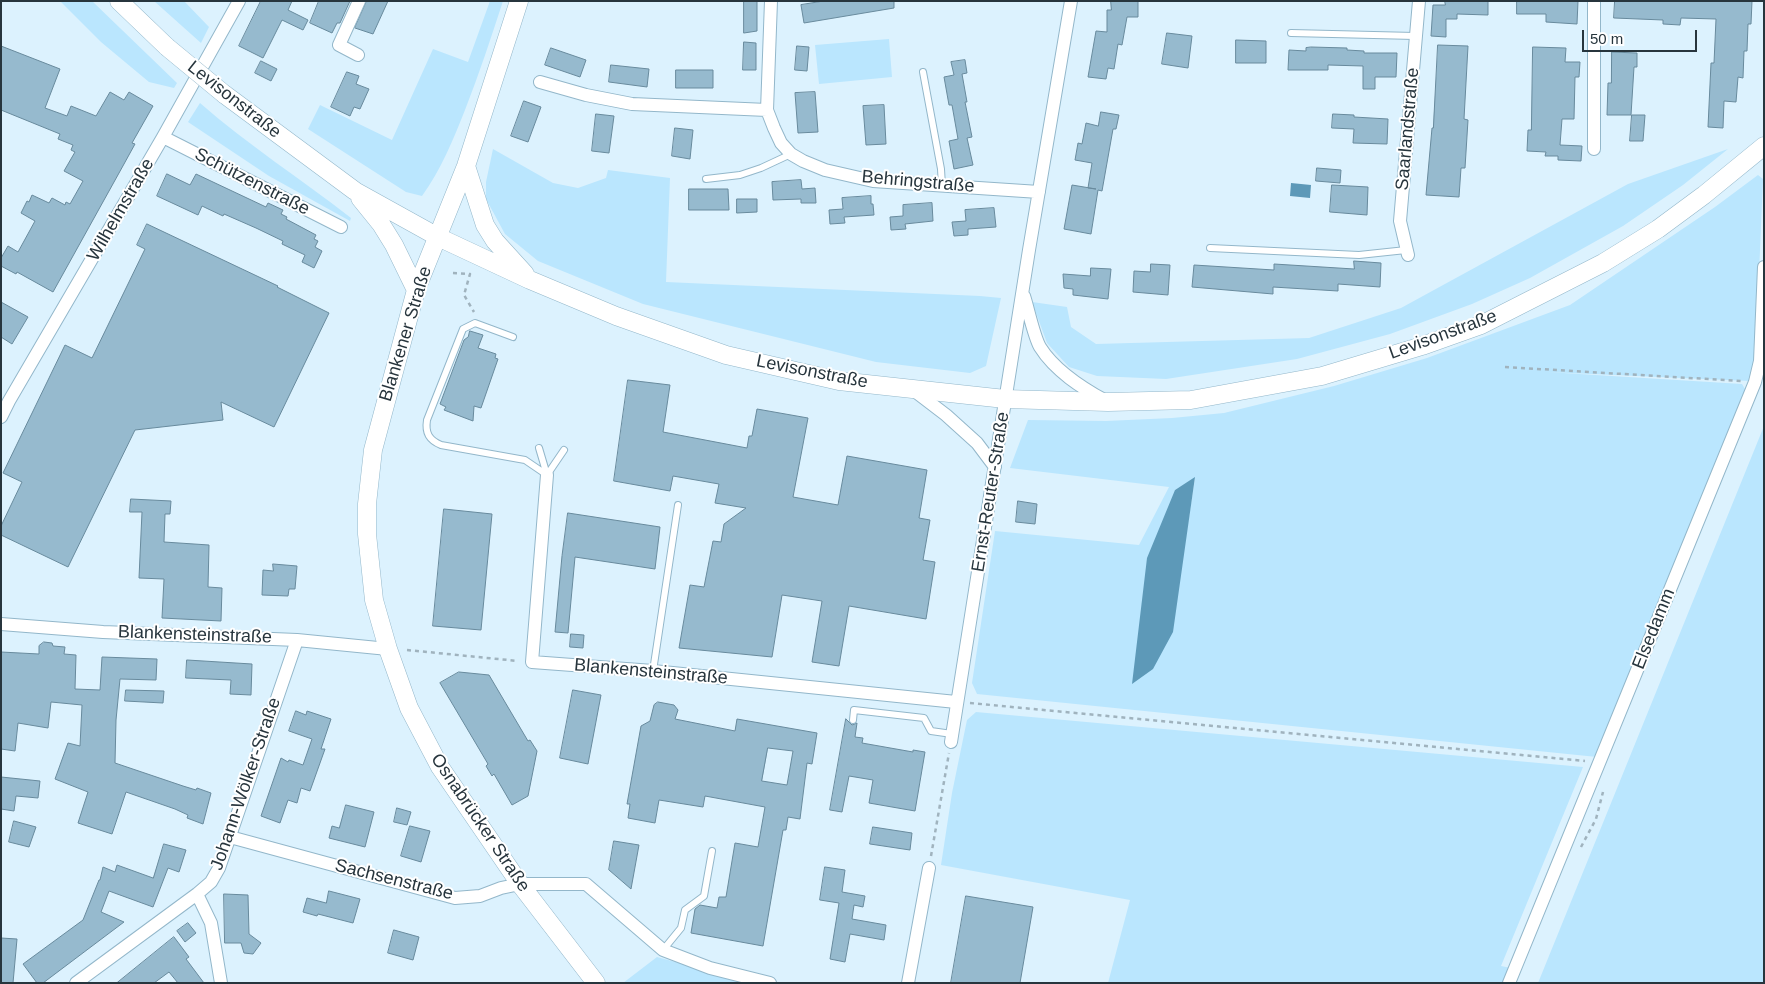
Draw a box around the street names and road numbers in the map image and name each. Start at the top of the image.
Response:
street label: Levisonstraße [183,57,285,143]
street label: Saarlandstraße [1392,67,1424,191]
street label: Schützenstraße [191,144,313,220]
street label: Wilhelmstraße [83,155,159,265]
street label: Behringstraße [861,166,975,198]
street label: Blankener Straße [375,264,437,404]
street label: Levisonstraße [1386,306,1500,364]
street label: Levisonstraße [754,351,870,393]
street label: Ernst-Reuter-Straße [968,410,1014,574]
street label: Elsedamm [1628,586,1680,672]
street label: Blankensteinstraße [118,622,272,648]
street label: Blankensteinstraße [573,655,729,689]
street label: Johann-Wölker-Straße [206,695,286,873]
street label: Osnabrücker Straße [426,750,534,896]
street label: Sachsenstraße [333,855,455,905]

